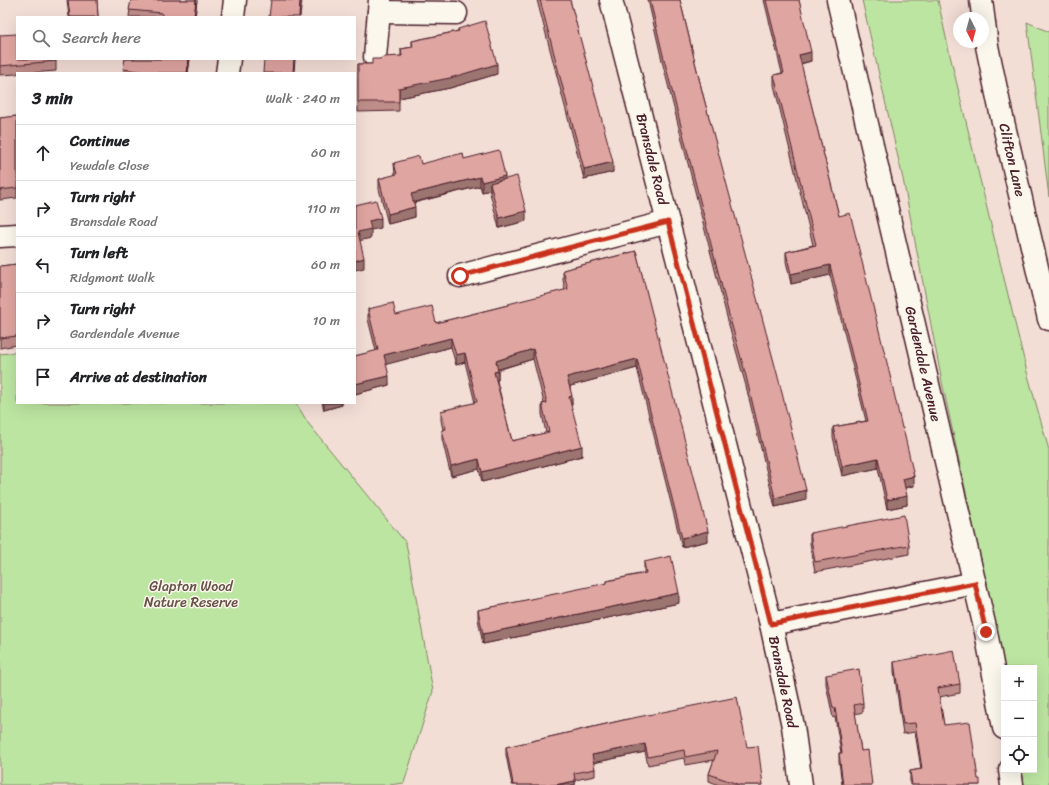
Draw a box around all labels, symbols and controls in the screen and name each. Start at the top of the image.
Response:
north arrow [953,12,989,48]
search box [16,16,356,60]
text: Search here [62,25,141,51]
icon: search [30,27,52,49]
text: 3 min [32,83,73,113]
text: Walk · 240 m [265,87,340,110]
street label: Bransdale Road [629,111,676,209]
street label: Clifton Lane [991,121,1033,199]
text: Continue [70,128,130,154]
text: 60 m [311,141,340,164]
icon: ahead [32,142,54,164]
text: Yewdale Close [70,154,149,177]
text: Turn right [70,184,135,210]
text: 110 m [307,197,340,220]
icon: right [32,198,54,220]
text: Bransdale Road [70,210,157,233]
text: Turn left [70,240,128,266]
text: 60 m [311,253,340,276]
icon: left [32,254,54,276]
text: Ridgmont Walk [70,266,155,289]
route start [451,267,469,285]
text: Turn right [70,296,135,322]
street label: Gardendale Avenue [898,304,948,424]
text: 10 m [313,309,340,332]
icon: right [32,310,54,332]
text: Gardendale Avenue [70,322,180,345]
text: Arrive at destination [70,364,207,390]
icon: arrive [32,366,54,388]
park label: Glapton Wood Nature Reserve [144,574,238,615]
route end [977,623,995,641]
street label: Bransdale Road [761,634,805,732]
map controls [1001,665,1037,773]
button: + [1001,665,1037,701]
button: − [1001,701,1037,737]
button: locate [1001,737,1037,773]

